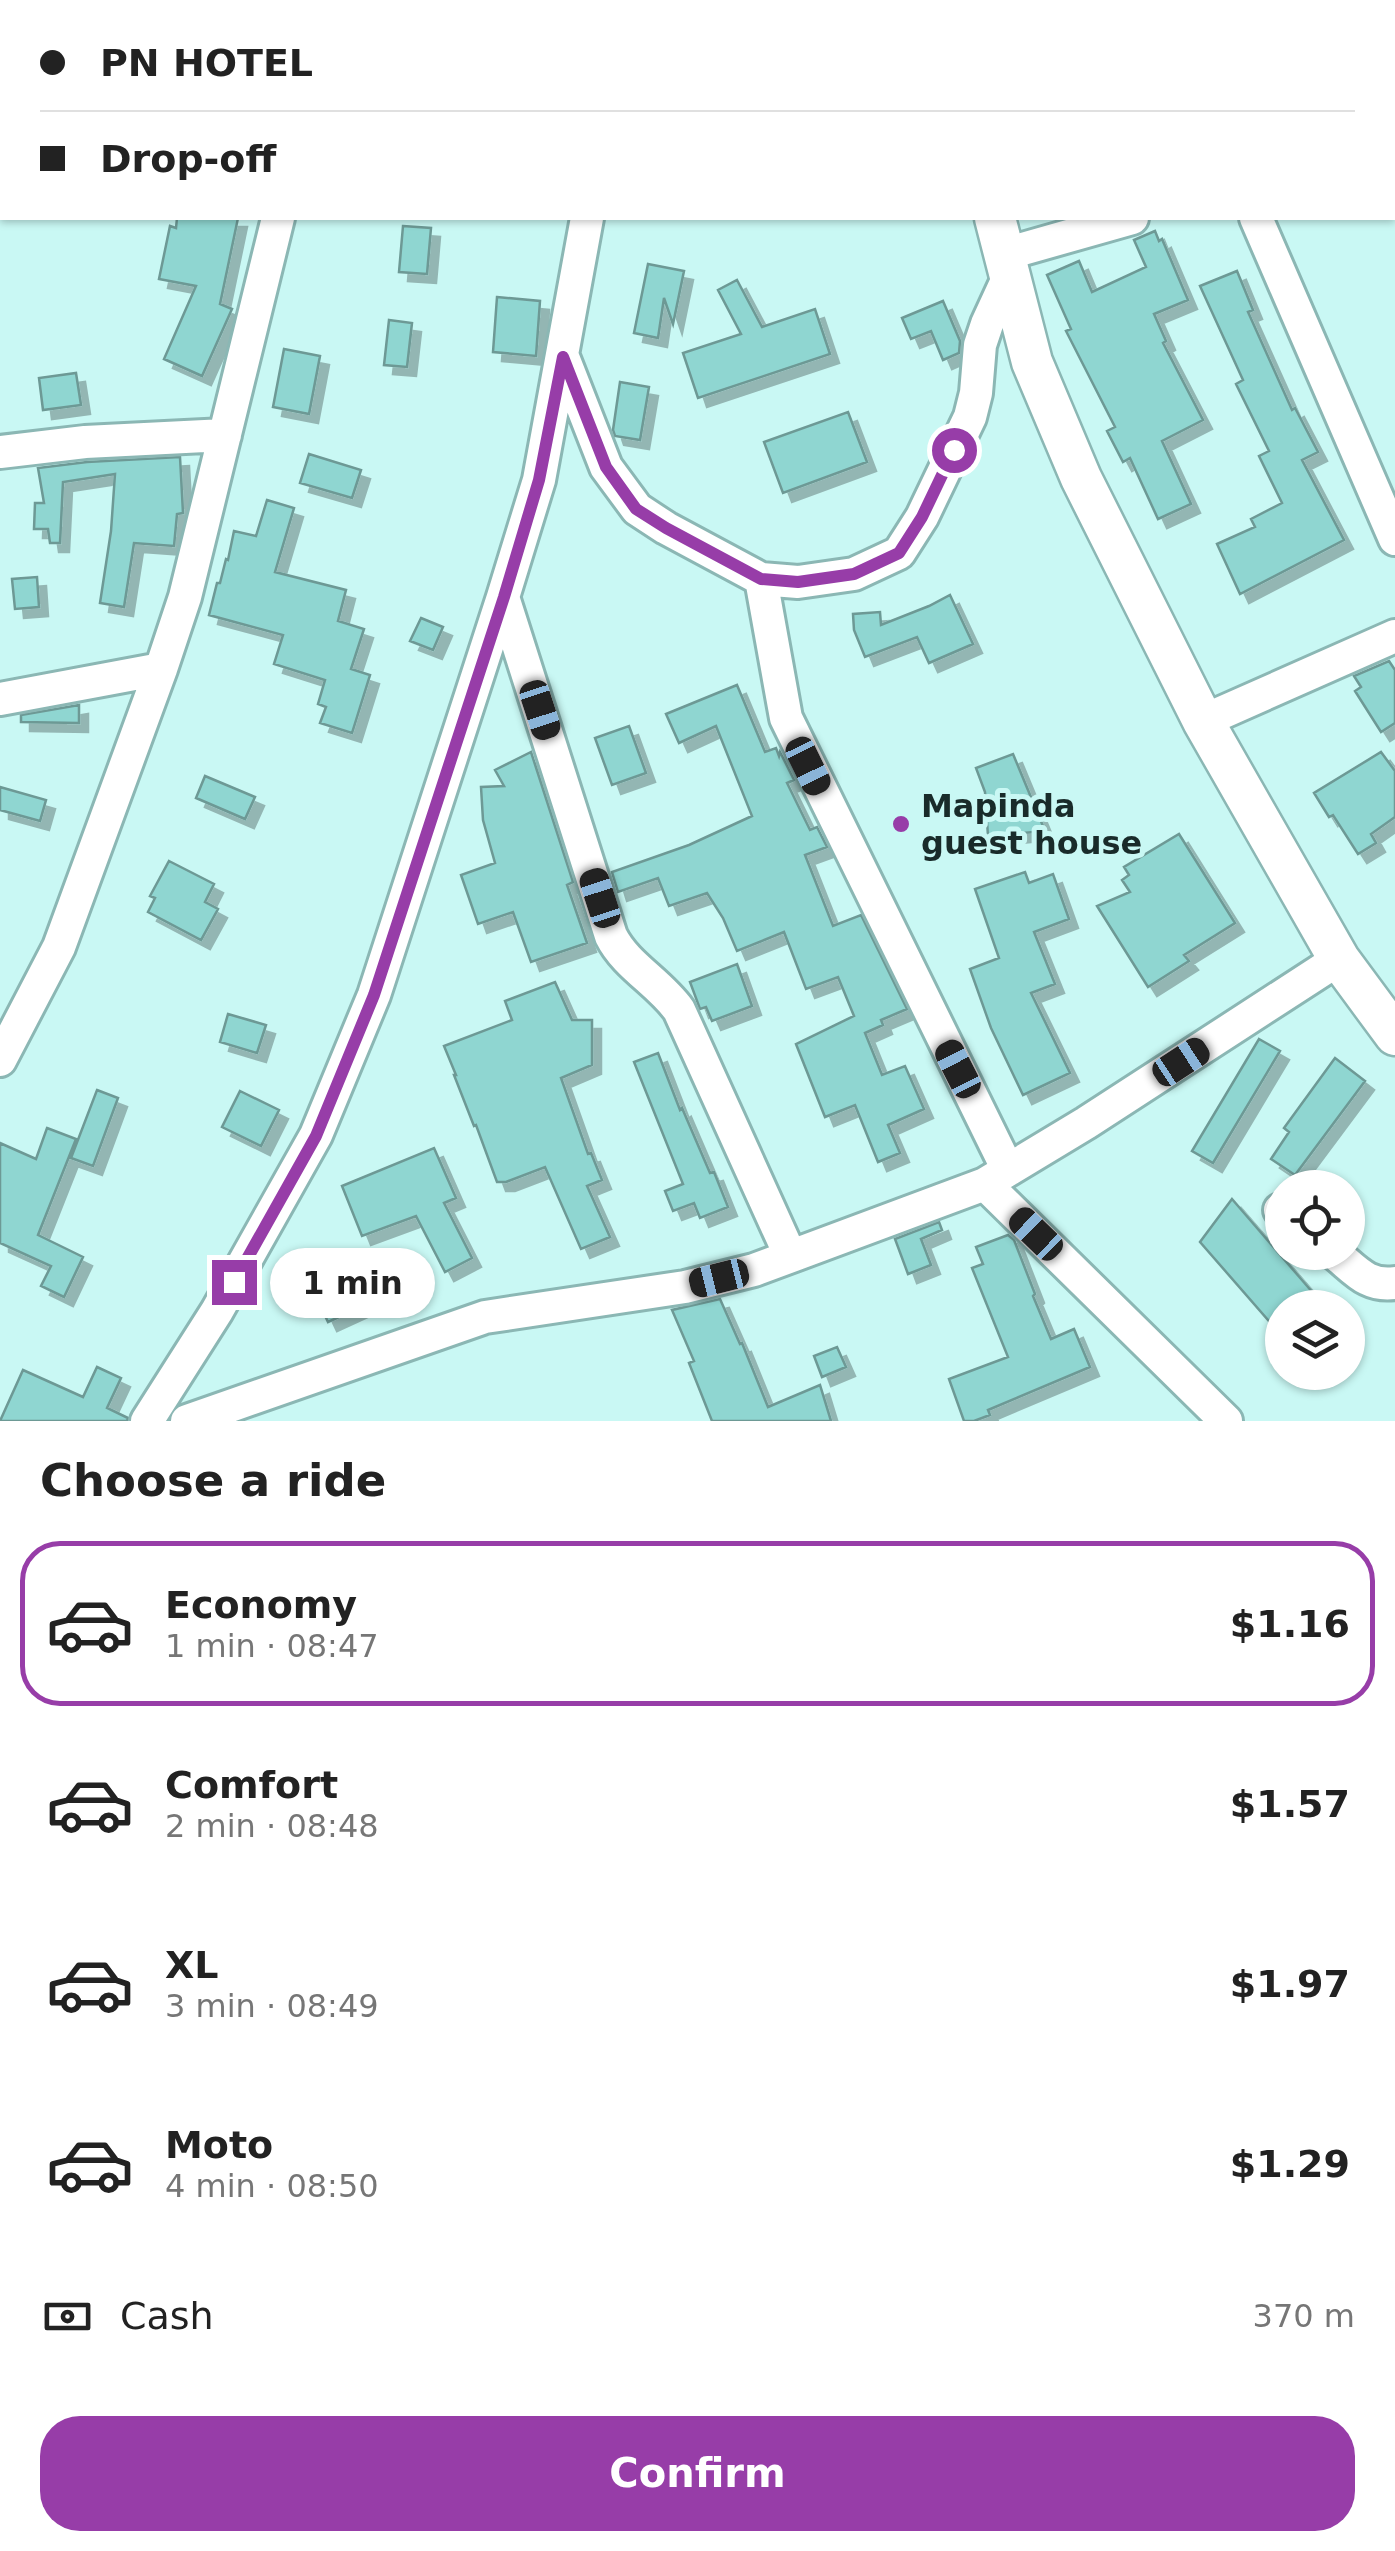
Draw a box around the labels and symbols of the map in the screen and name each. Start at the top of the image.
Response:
route start [932,428,977,473]
car [516,677,564,743]
car [781,732,835,800]
place label: Mapinda guest house [921,787,1142,862]
marker: Mapinda guest house [890,813,912,835]
car [576,865,624,931]
car [1148,1033,1214,1091]
car [931,1035,985,1103]
car [1004,1202,1068,1266]
callout: 1 min [269,1247,434,1317]
car [686,1256,752,1300]
route end [212,1260,257,1305]

